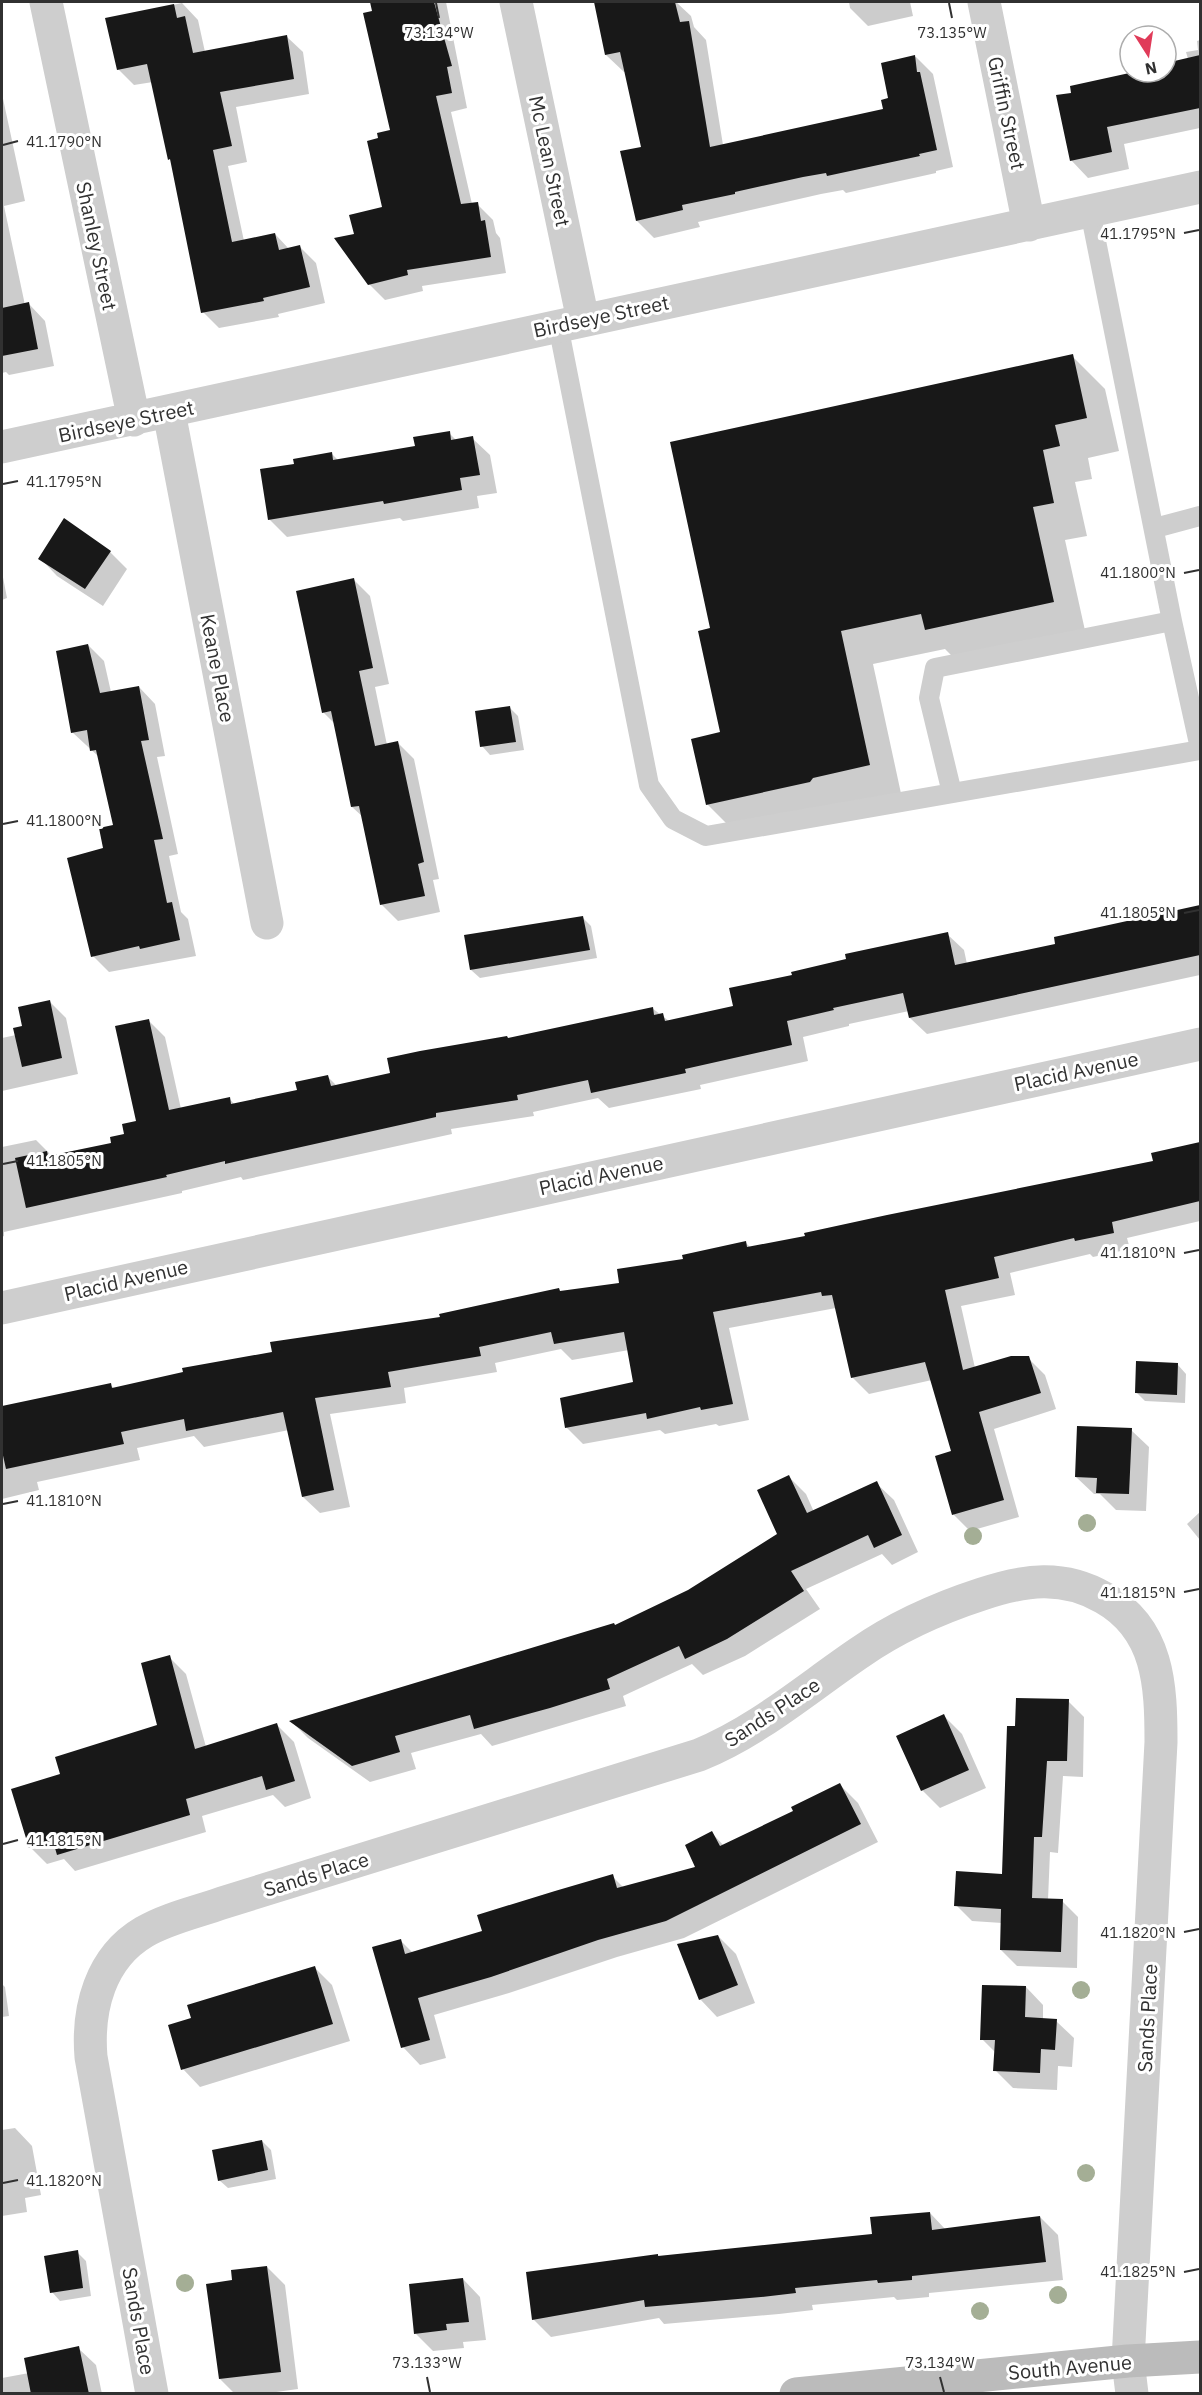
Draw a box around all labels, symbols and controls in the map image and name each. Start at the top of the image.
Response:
text: 73.134°W [404,23,474,42]
text: 73.135°W [917,23,987,42]
north arrow [1118,24,1178,84]
street label: Griffin Street [982,54,1032,172]
text: N [1143,58,1159,80]
street label: Mc Lean Street [523,93,577,229]
text: 41.1790°N [26,132,102,151]
street label: Shanley Street [70,179,124,313]
text: 41.1795°N [1100,224,1176,243]
street label: Birdseye Street [531,288,671,344]
street label: Birdseye Street [56,393,196,449]
text: 41.1795°N [26,472,102,491]
text: 41.1800°N [1100,563,1176,582]
street label: Keane Place [194,611,242,725]
text: 41.1800°N [26,811,102,830]
text: 41.1805°N [1100,903,1176,922]
street label: Placid Avenue [1011,1045,1141,1097]
street label: Placid Avenue [536,1149,666,1201]
text: 41.1805°N [26,1151,102,1170]
text: 41.1810°N [1100,1243,1176,1262]
street label: Placid Avenue [61,1253,191,1307]
text: 41.1810°N [26,1491,102,1510]
text: 41.1815°N [1100,1583,1176,1602]
street label: Sands Place [719,1671,825,1753]
text: 41.1815°N [26,1831,102,1850]
street label: Sands Place [260,1845,372,1903]
text: 41.1820°N [1100,1923,1176,1942]
street label: Sands Place [1131,1963,1163,2073]
text: 41.1820°N [26,2171,102,2190]
text: 41.1825°N [1100,2262,1176,2281]
street label: Sands Place [116,2265,162,2377]
street label: South Avenue [1007,2348,1133,2386]
text: 73.133°W [392,2353,462,2372]
text: 73.134°W [905,2353,975,2372]

